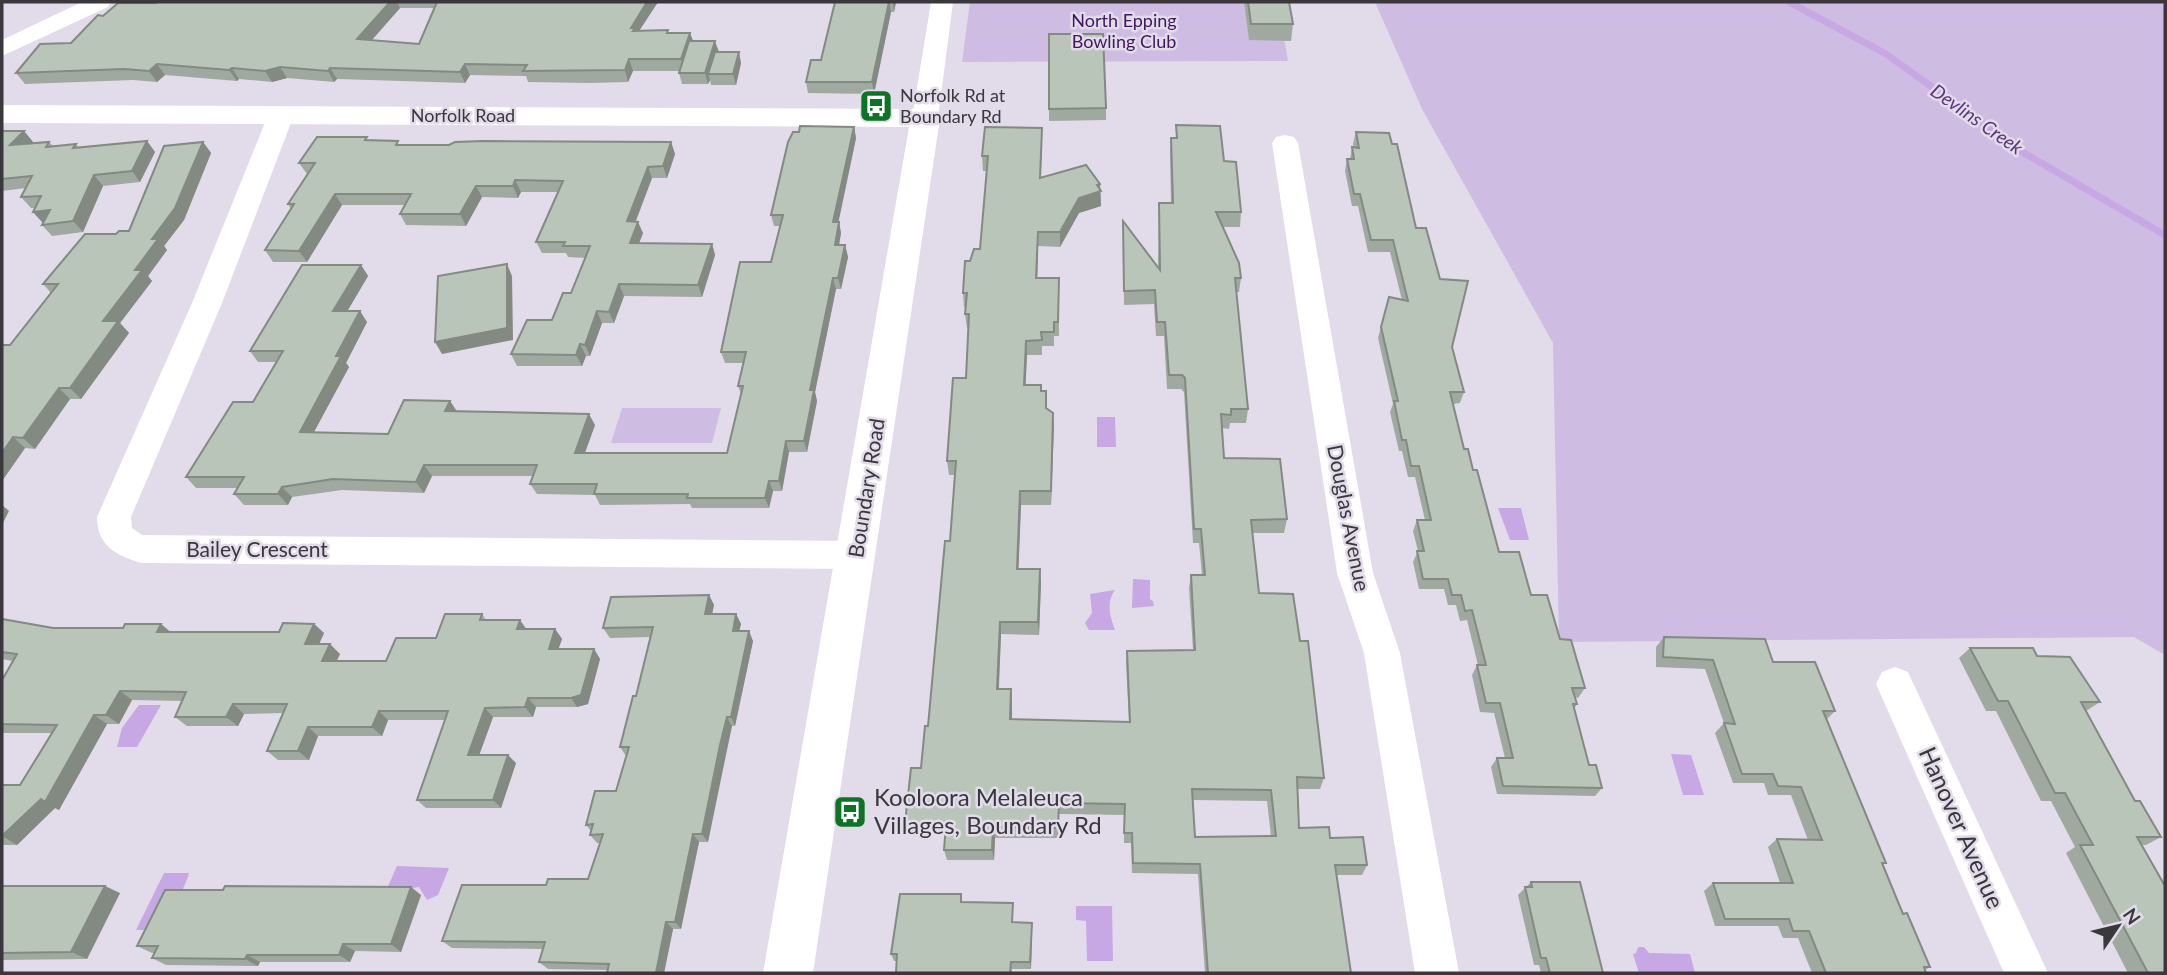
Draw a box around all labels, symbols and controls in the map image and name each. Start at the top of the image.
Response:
park label: North Epping Bowling Club [1071,9,1177,52]
water label: Devlins Creek [1927,78,2029,159]
place label: Norfolk Rd at Boundary Rd [900,84,1006,127]
bus stop icon: Norfolk Rd at Boundary Rd [857,87,895,125]
street label: Norfolk Road [411,104,515,126]
street label: Boundary Road [842,416,889,559]
street label: Douglas Avenue [1323,442,1376,593]
street label: Bailey Crescent [186,536,328,561]
street label: Hanover Avenue [1914,742,2011,913]
place label: Kooloora Melaleuca Villages, Boundary Rd [874,782,1102,839]
bus stop icon: Kooloora Melaleuca Villages, Boundary Rd [831,793,869,831]
north arrow [2083,891,2153,961]
text: N [2119,903,2146,929]

